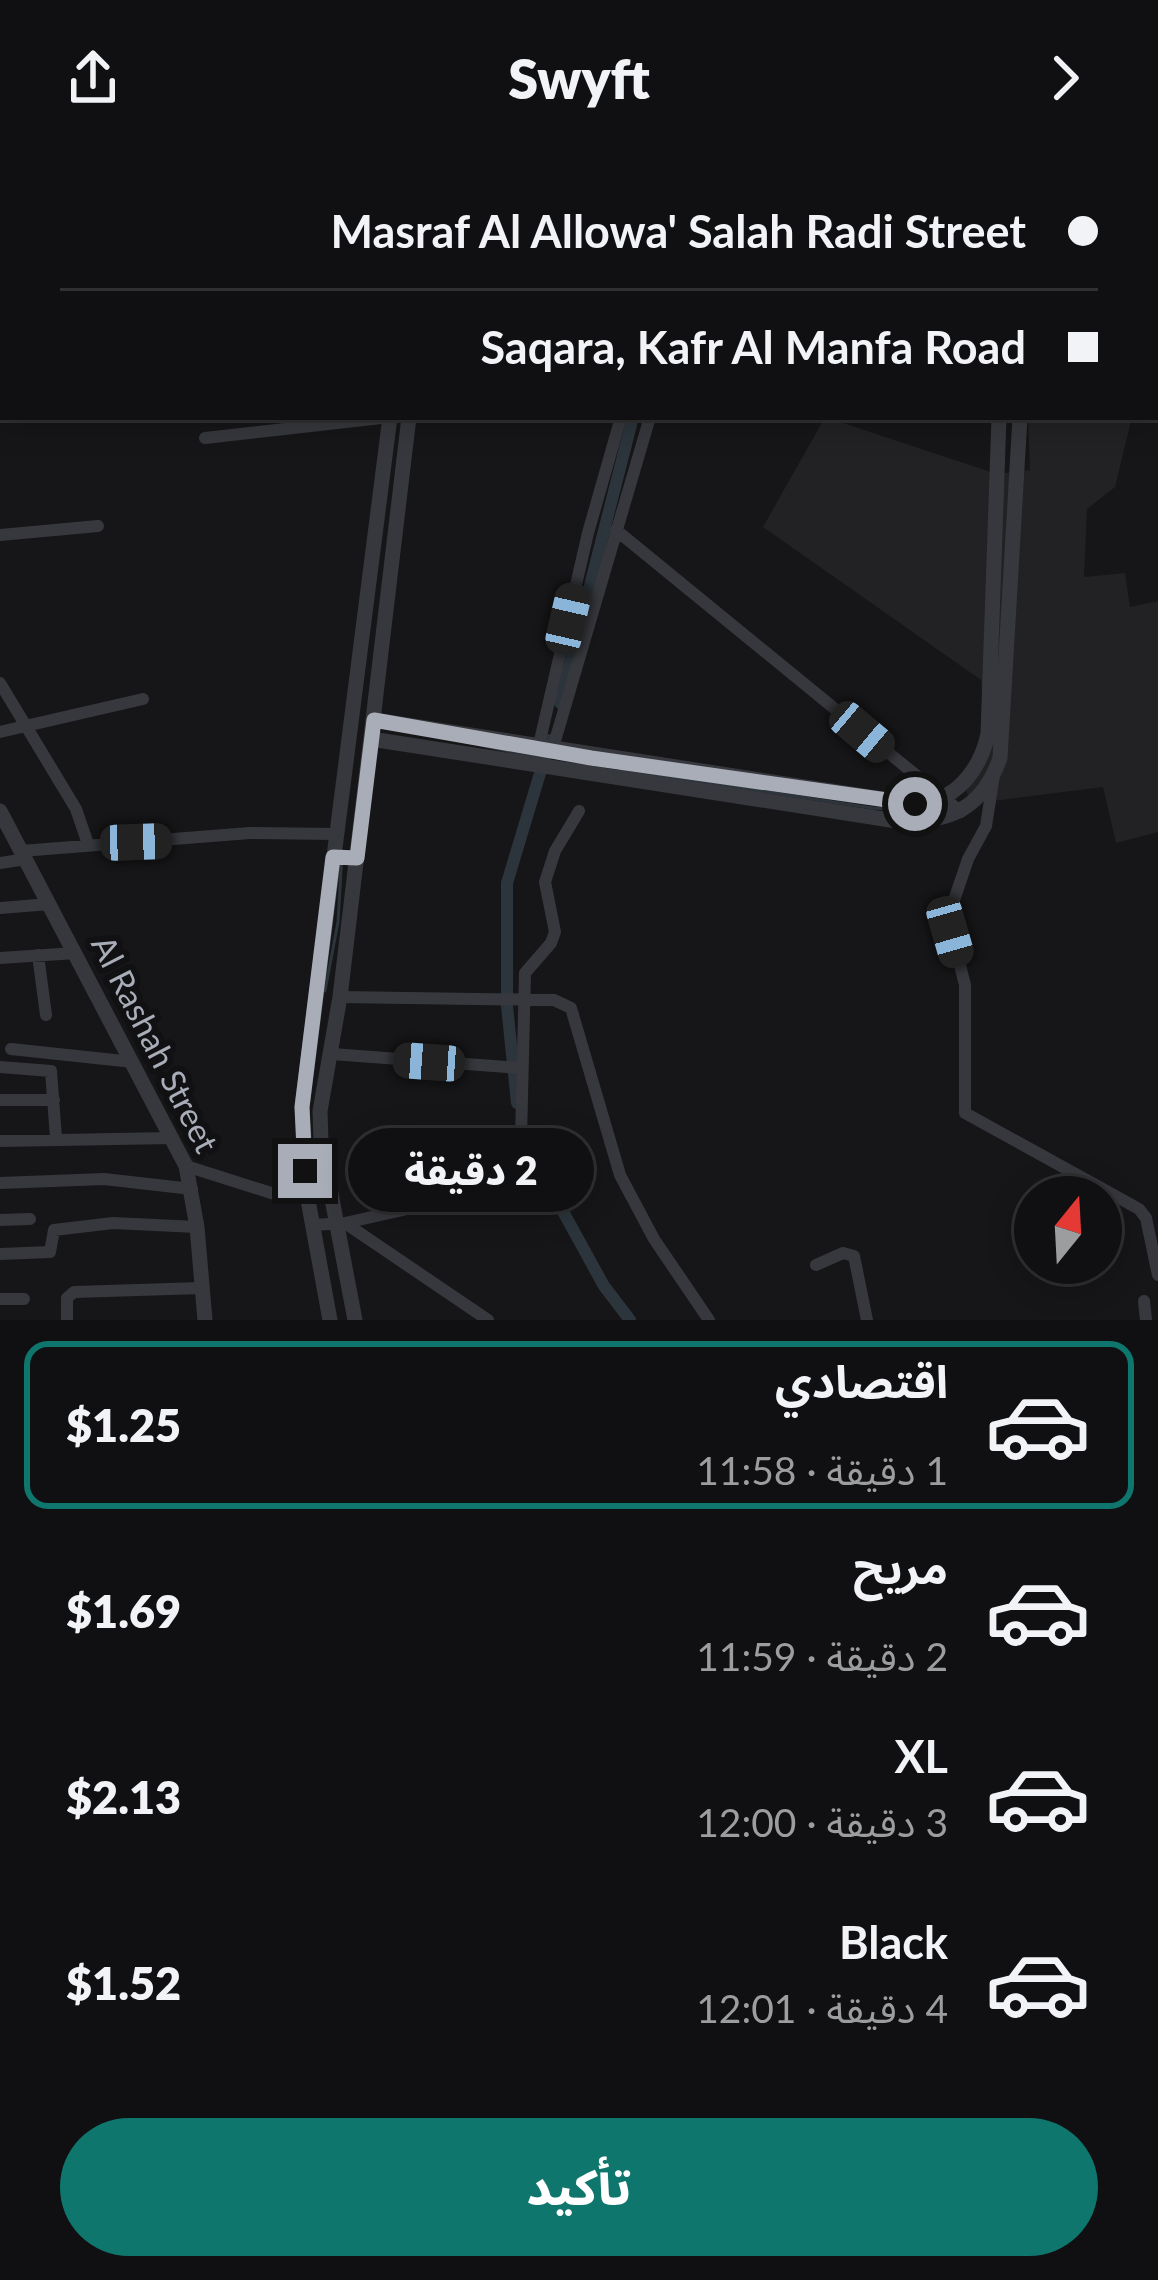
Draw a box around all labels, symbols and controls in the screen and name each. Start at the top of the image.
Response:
icon: share [60,45,126,111]
icon: forward [1032,45,1098,111]
text: Swyft [508,46,650,111]
text: Masraf Al Allowa' Salah Radi Street [331,204,1026,258]
text: Saqara, Kafr Al Manfa Road [480,320,1026,374]
car [542,580,594,658]
car [823,695,901,769]
route start [888,777,942,831]
car [99,823,173,861]
car [923,892,977,972]
street label: Al Rashah Street [84,928,228,1159]
car [392,1042,466,1082]
callout: 2 دقيقة [347,1129,593,1213]
route end [278,1144,332,1198]
text: 2 دقيقة [404,1147,538,1193]
north arrow [1014,1176,1122,1284]
map controls [1014,1176,1122,1284]
text: اقتصادي [775,1354,948,1408]
icon: car [984,1371,1092,1479]
text: $1.25 [66,1398,181,1452]
text: 1 دقيقة · 11:58 [696,1447,948,1493]
text: مريح [853,1540,948,1594]
icon: car [984,1557,1092,1665]
text: $1.69 [66,1584,181,1638]
text: 2 دقيقة · 11:59 [696,1633,948,1679]
text: XL [894,1729,948,1783]
icon: car [984,1743,1092,1851]
text: $2.13 [66,1770,181,1824]
text: 3 دقيقة · 12:00 [696,1799,948,1845]
text: Black [839,1915,948,1969]
icon: car [984,1929,1092,2037]
text: $1.52 [66,1956,181,2010]
text: 4 دقيقة · 12:01 [696,1985,948,2031]
button: تأكيد [60,2118,1098,2256]

